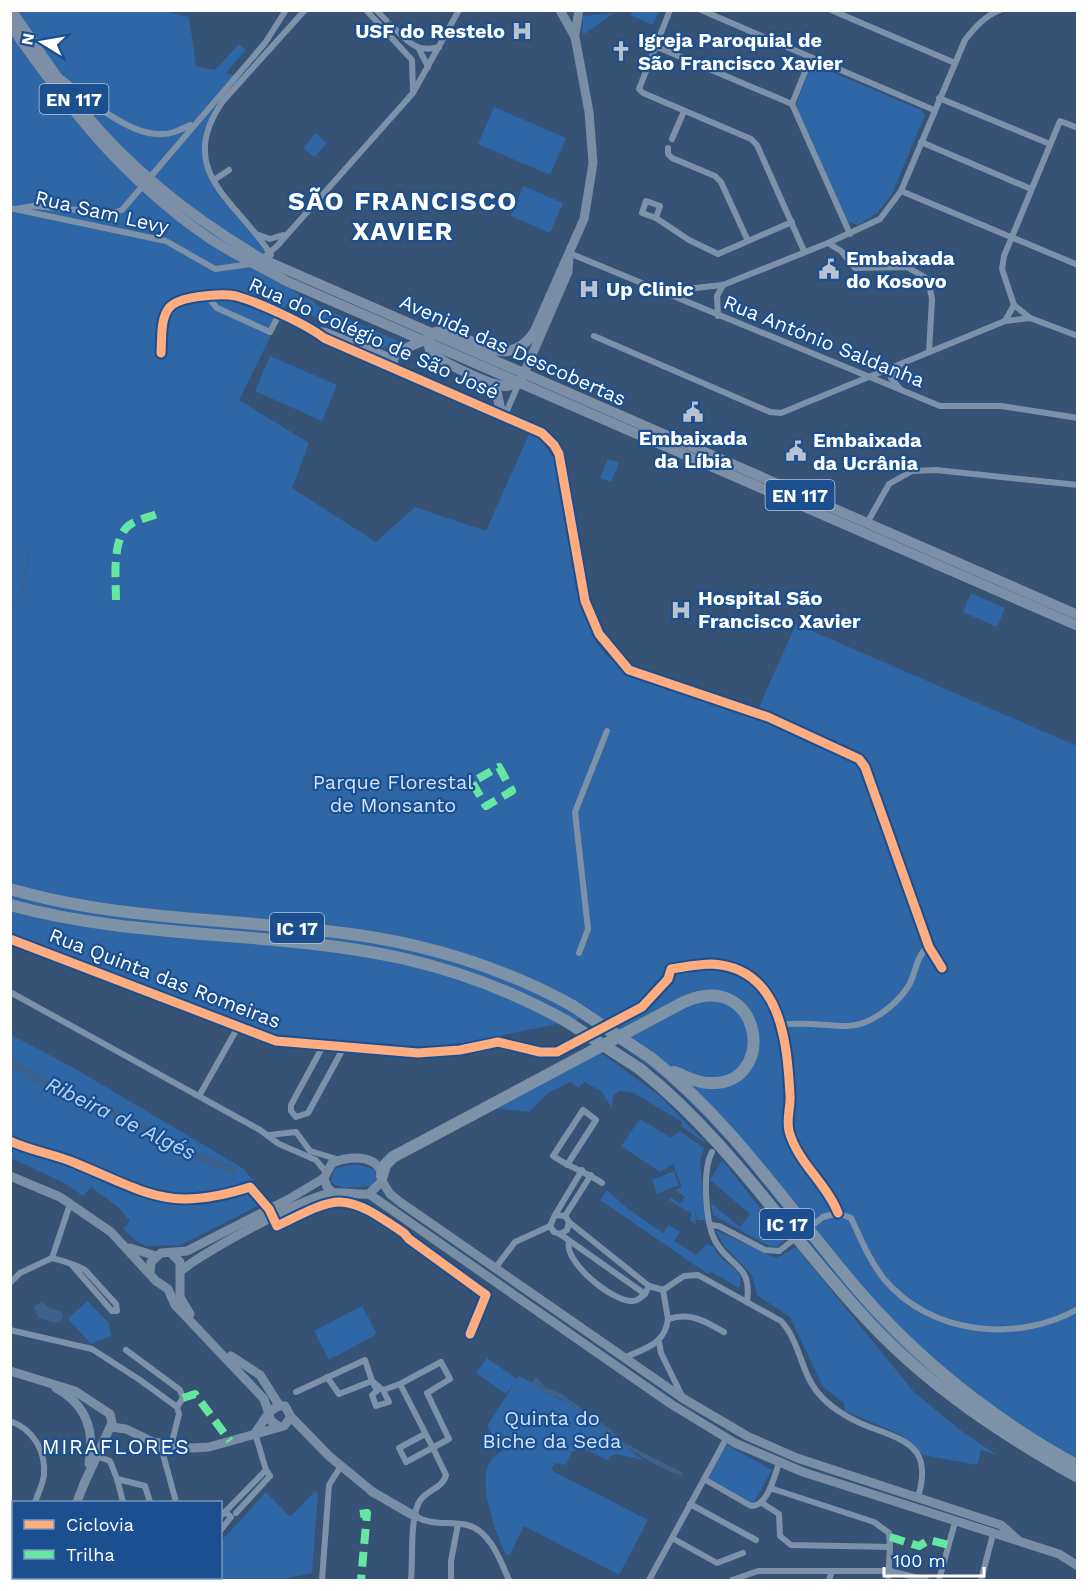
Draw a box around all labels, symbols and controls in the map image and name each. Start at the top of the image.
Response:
north arrow [12,12,72,72]
place label: USF do Restelo [355,19,505,43]
hospital icon: USF do Restelo [510,19,534,43]
place label: Igreja Paroquial de São Francisco Xavier [638,28,843,75]
text: N [17,32,38,47]
church icon: Igreja Paroquial de São Francisco Xavier [609,39,633,63]
road number: EN 117 [40,84,109,114]
street label: Rua Sam Levy [33,185,172,239]
district label: SÃO FRANCISCO XAVIER [288,186,518,246]
place label: Embaixada do Kosovo [846,246,955,293]
public building icon: Embaixada do Kosovo [817,257,841,281]
street label: Rua do Colégio de São José [245,272,503,404]
hospital icon: Up Clinic [577,277,601,301]
place label: Up Clinic [606,277,694,301]
street label: Avenida das Descobertas [396,289,630,411]
street label: Rua António Saldanha [720,290,928,392]
public building icon: Embaixada da Líbia [681,400,705,424]
place label: Embaixada da Líbia [639,426,748,473]
place label: Embaixada da Ucrânia [813,428,922,475]
public building icon: Embaixada da Ucrânia [784,439,808,463]
road number: EN 117 [766,480,834,510]
place label: Hospital São Francisco Xavier [698,586,861,633]
hospital icon: Hospital São Francisco Xavier [669,598,693,622]
park label: Parque Florestal de Monsanto [313,770,473,817]
road number: IC 17 [270,913,324,943]
street label: Rua Quinta das Romeiras [46,923,284,1033]
water label: Ribeira de Algés [42,1071,200,1165]
road number: IC 17 [760,1209,814,1239]
park label: Quinta do Biche da Seda [483,1406,621,1453]
district label: MIRAFLORES [42,1434,190,1459]
legend [12,1501,222,1579]
text: Ciclovia [66,1514,134,1535]
scale bar [884,1540,984,1578]
text: Trilha [66,1544,115,1565]
text: 100 m [893,1550,946,1571]

